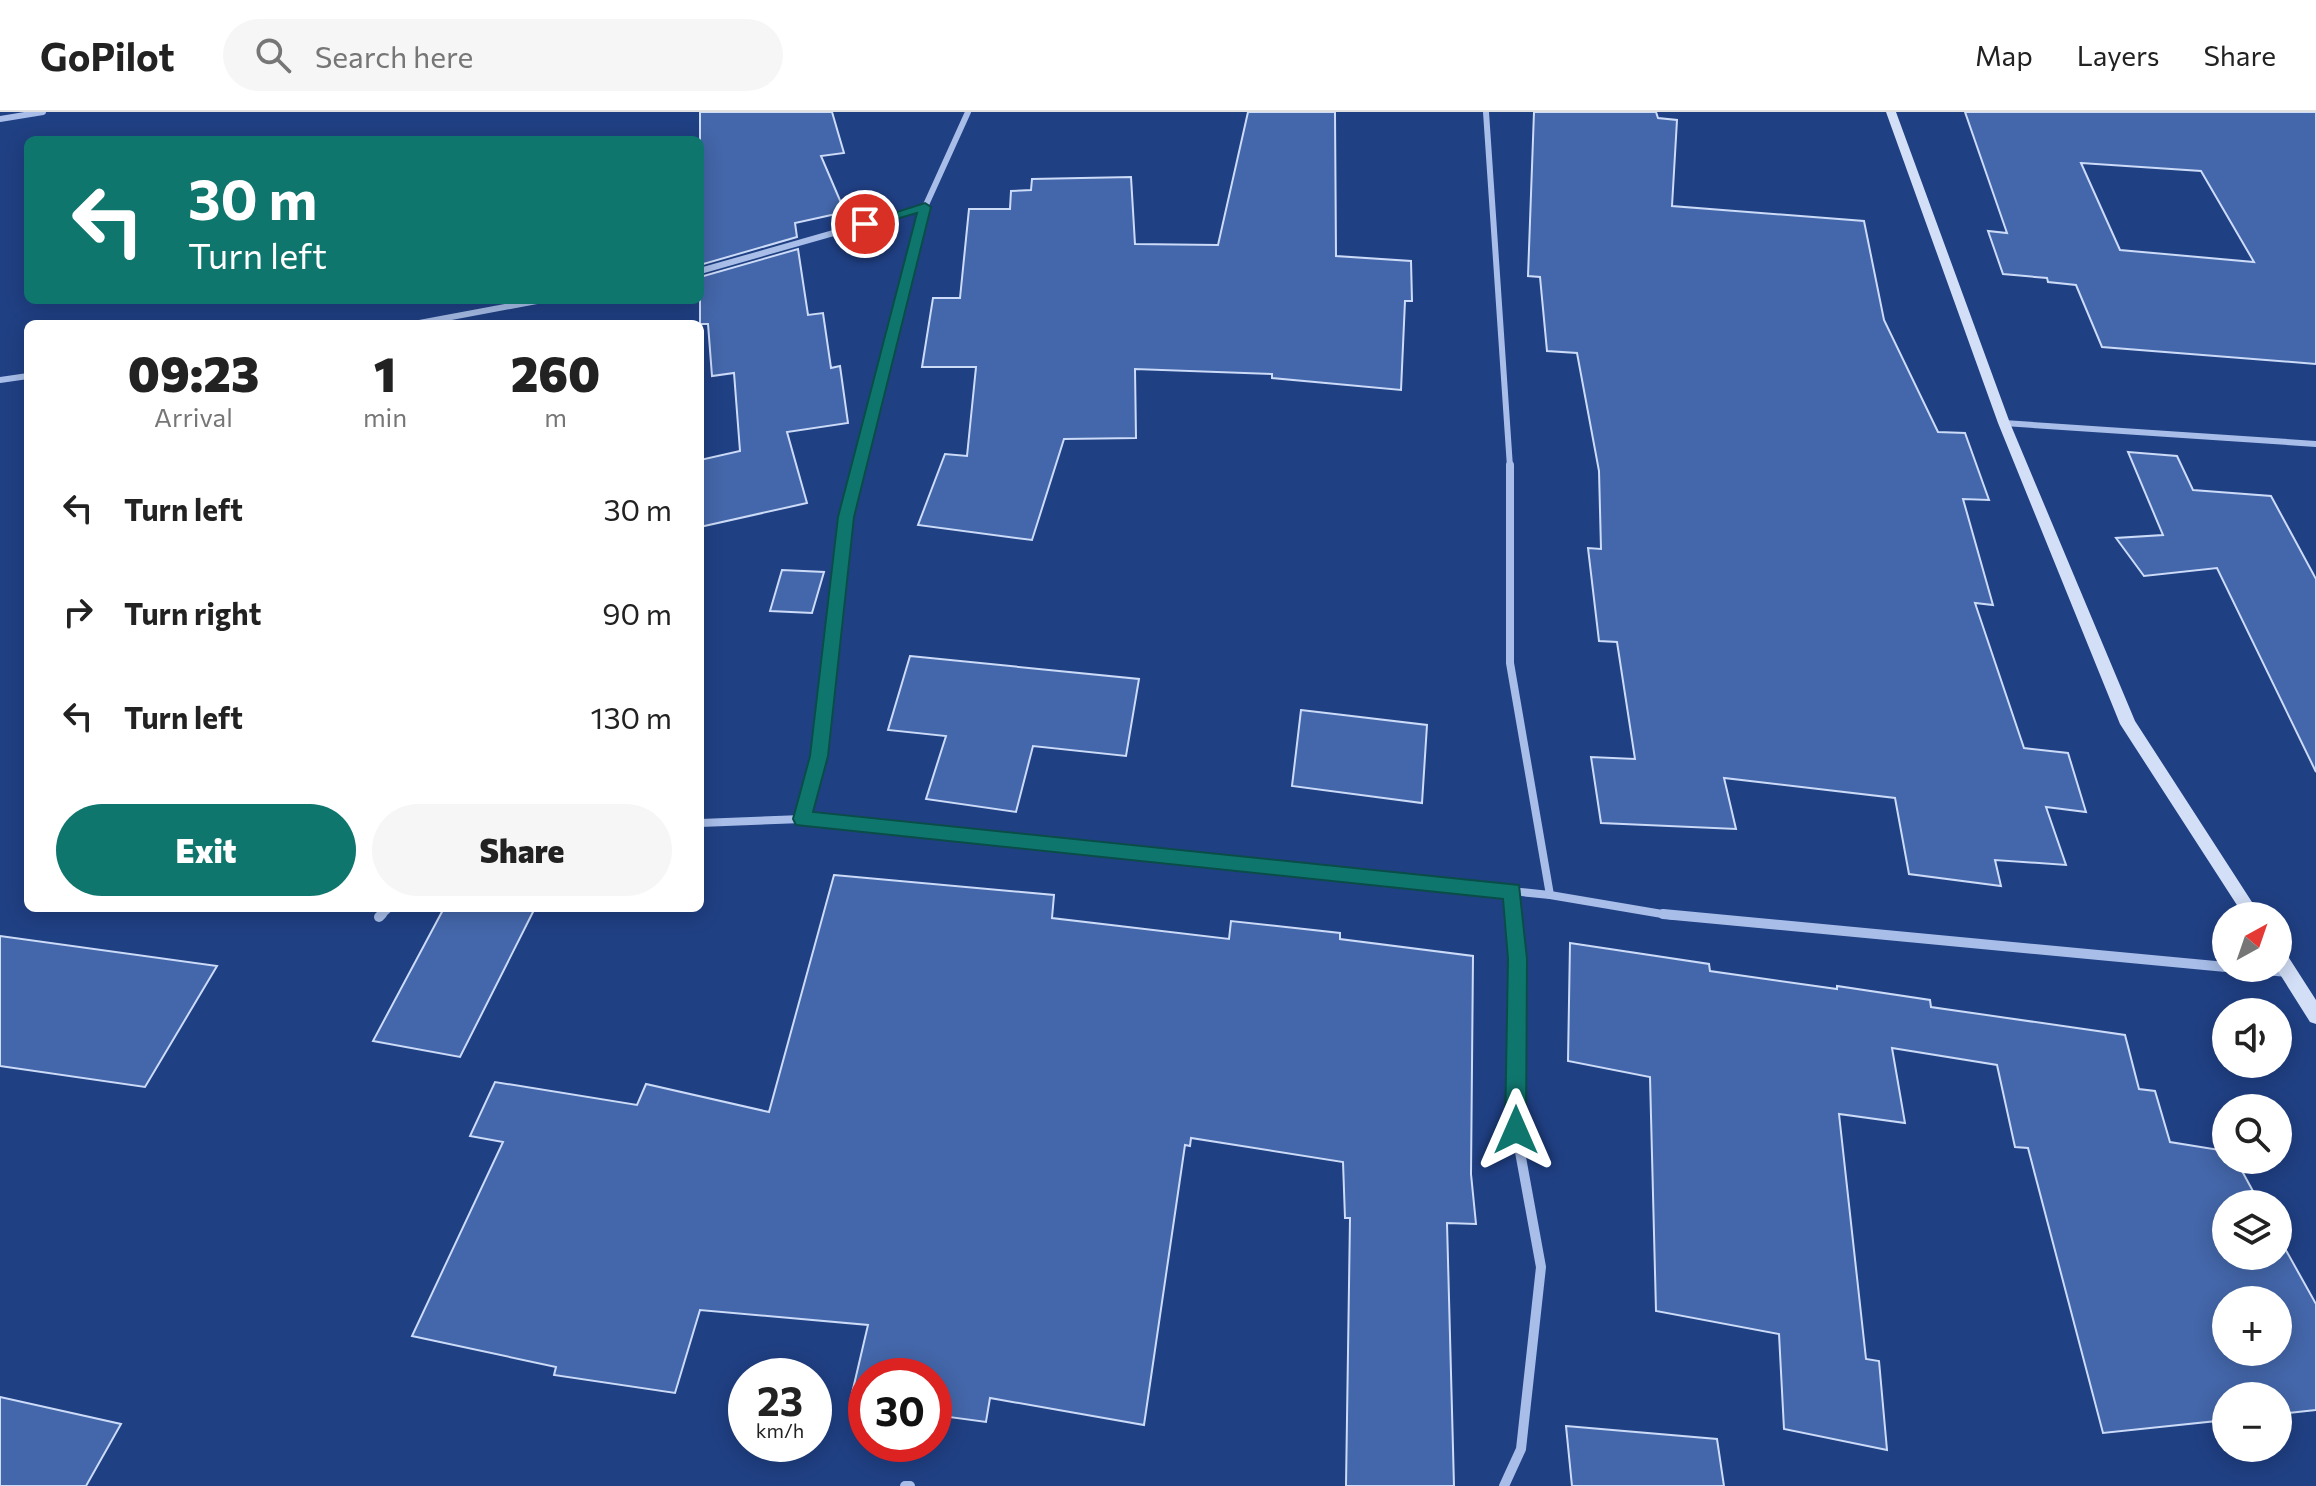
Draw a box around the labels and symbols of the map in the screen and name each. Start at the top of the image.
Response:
pin [831,190,899,258]
north arrow [2212,902,2292,982]
position arrow [1474,1088,1558,1172]
speed limit sign: 30 [848,1358,952,1462]

